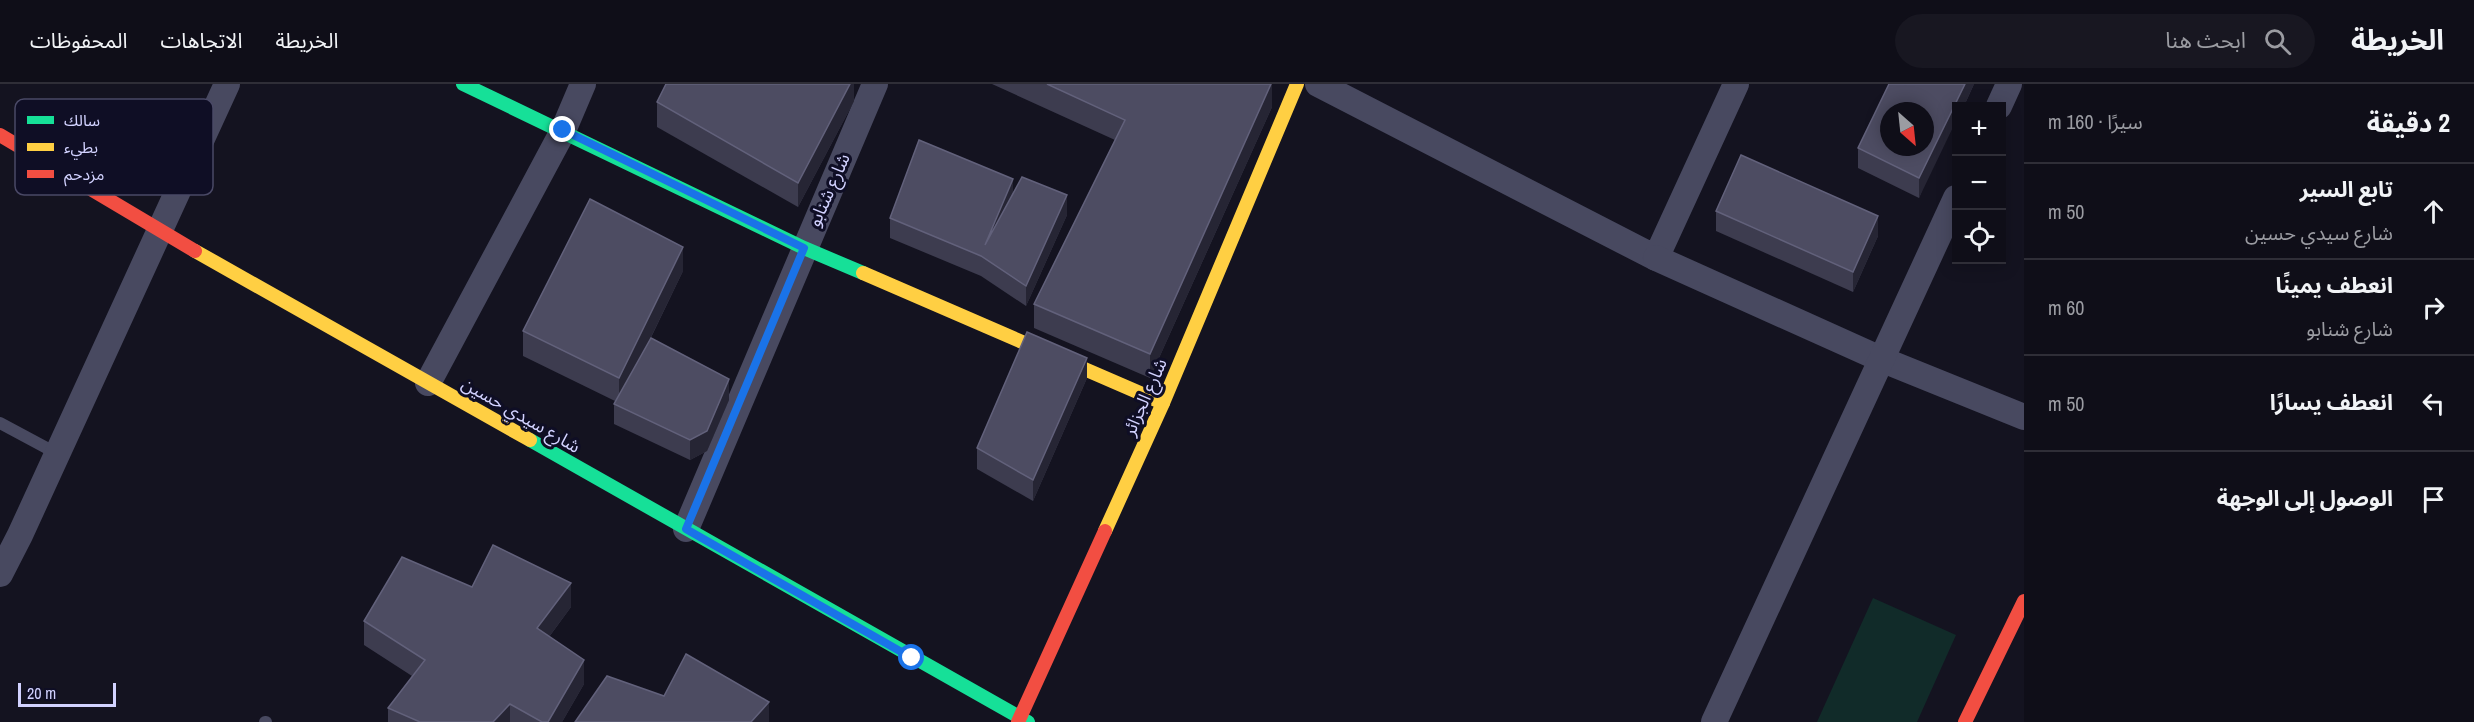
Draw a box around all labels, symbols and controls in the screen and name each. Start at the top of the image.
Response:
search box [1895,14,2315,68]
text: الخريطة [2351,21,2444,59]
text: ابحث هنا [2165,25,2246,55]
icon: search [2261,25,2294,58]
text: المحفوظات [30,26,127,55]
text: الاتجاهات [160,26,242,55]
text: الخريطة [275,26,338,55]
legend [15,99,213,195]
north arrow [1880,102,1934,156]
map controls [1952,102,2006,264]
button: + [1952,102,2006,156]
text: 2 دقيقة [2367,105,2450,140]
text: سيرًا · 160 m [2048,108,2143,135]
text: سالك [64,109,100,131]
route end [549,116,575,142]
text: بطيء [64,136,98,160]
street label: شارع شنابو [801,149,858,231]
button: − [1952,156,2006,210]
text: مزدحم [64,163,104,187]
text: تابع السير [2300,174,2393,204]
icon: ahead [2417,195,2450,228]
text: 50 m [2048,198,2084,225]
button: locate [1952,210,2006,264]
text: شارع سيدي حسين [2245,219,2393,246]
text: انعطف يمينًا [2275,270,2393,300]
icon: right [2417,291,2450,324]
text: 60 m [2048,294,2084,321]
text: شارع شنابو [2306,315,2393,342]
street label: شارع الجزائر [1116,354,1175,441]
street label: شارع سيدي حسين [456,370,585,460]
text: انعطف يسارًا [2270,387,2393,417]
icon: left [2417,387,2450,420]
text: 50 m [2048,390,2084,417]
text: الوصول إلى الوجهة [2217,483,2393,513]
icon: arrive [2417,483,2450,516]
route start [898,644,924,670]
scale bar [18,680,116,708]
text: 20 m [27,682,56,704]

